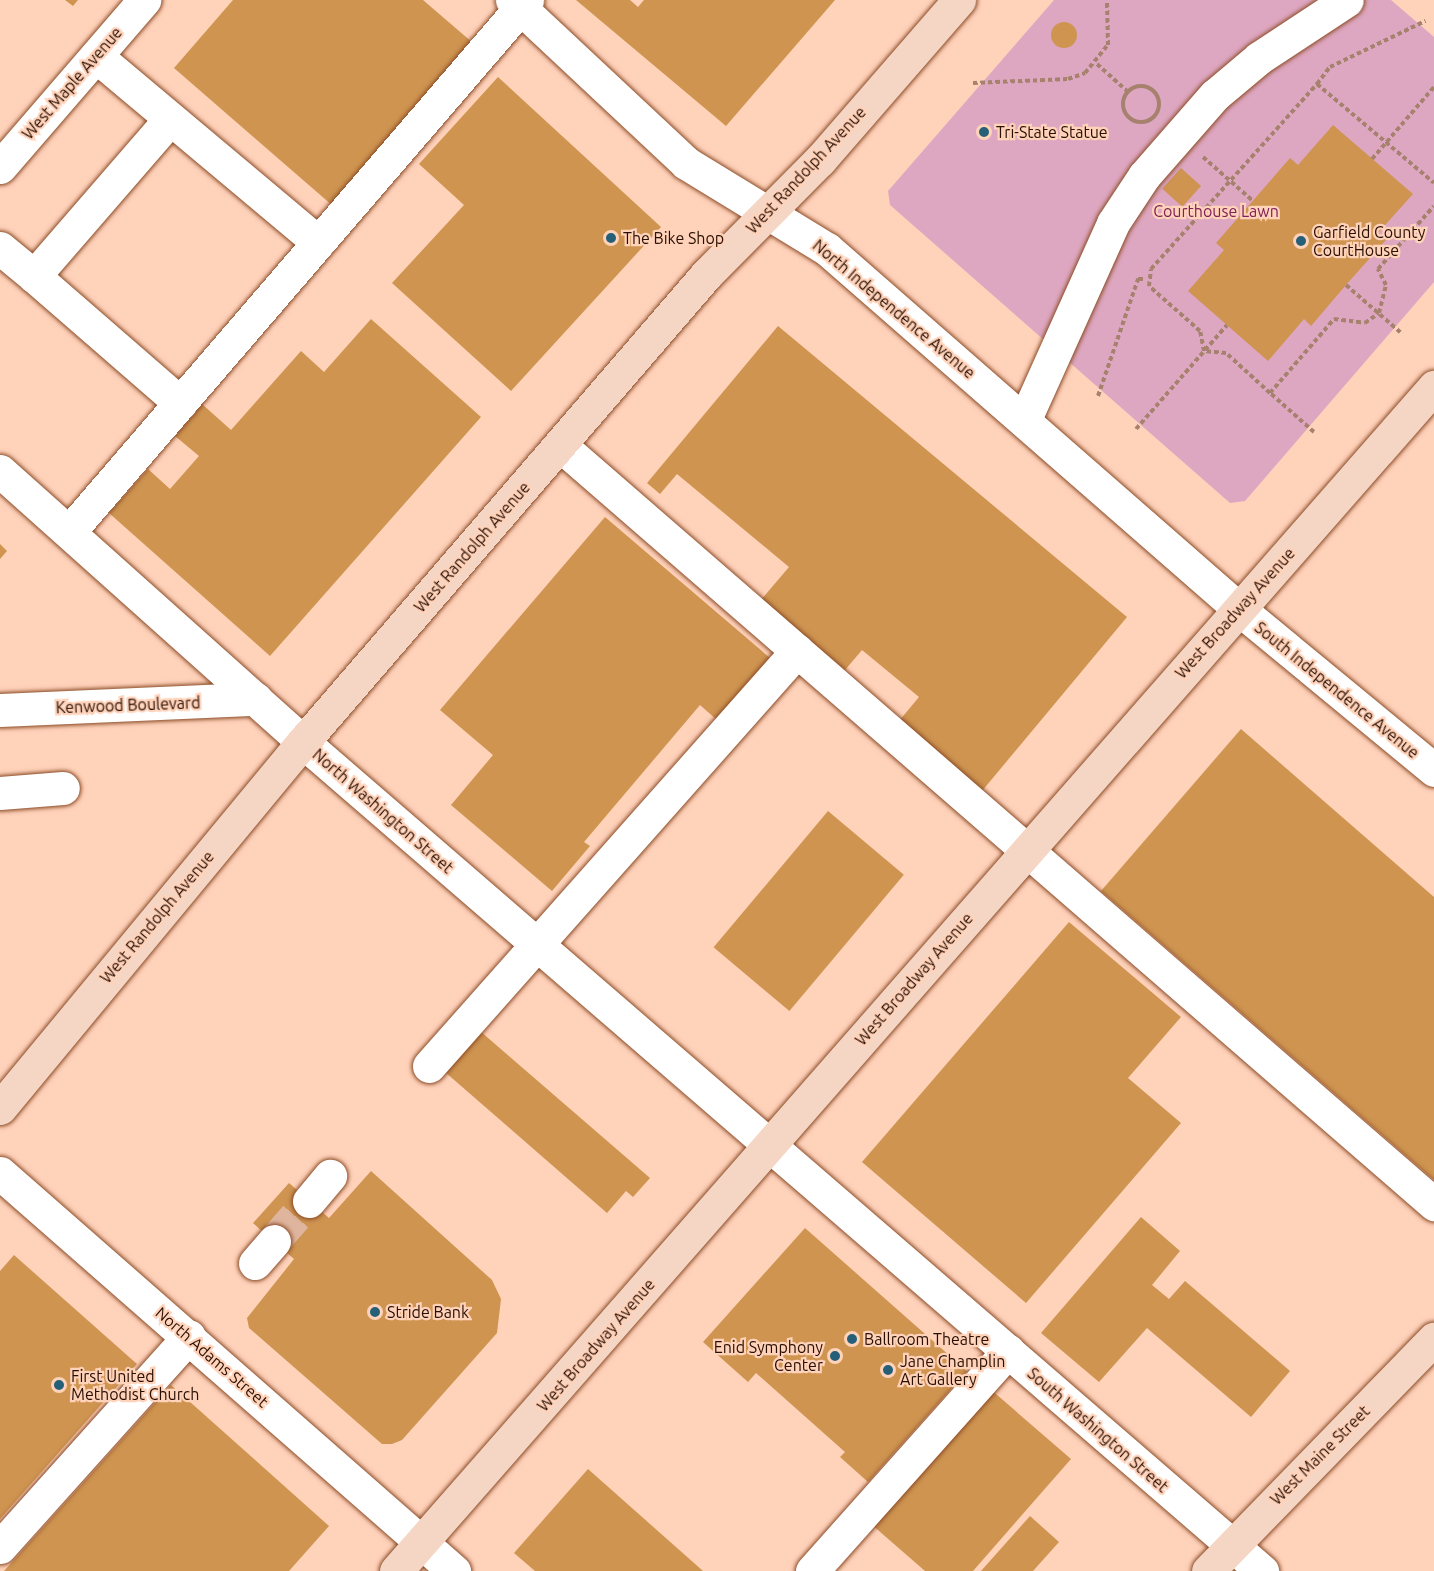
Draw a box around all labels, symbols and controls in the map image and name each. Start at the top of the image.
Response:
street label: West Maple Avenue [18,23,126,143]
street label: West Randolph Avenue [742,103,870,237]
place label: Tri-State Statue [996,122,1108,142]
marker: Tri-State Statue [977,125,991,139]
park label: Courthouse Lawn [1153,201,1279,221]
place label: Garfield County CourtHouse [1313,222,1425,260]
place label: The Bike Shop [623,228,724,248]
marker: The Bike Shop [604,231,618,245]
marker: Garfield County CourtHouse [1294,234,1308,248]
street label: North Independence Avenue [809,236,979,382]
street label: West Randolph Avenue [410,478,534,616]
street label: West Broadway Avenue [1171,544,1299,682]
street label: South Independence Avenue [1251,618,1423,762]
street label: Kenwood Boulevard [55,693,201,717]
street label: North Washington Street [309,745,457,877]
street label: West Randolph Avenue [96,847,218,987]
street label: West Broadway Avenue [851,909,977,1049]
street label: West Broadway Avenue [533,1275,659,1415]
place label: Stride Bank [387,1302,469,1322]
street label: North Adams Street [152,1303,272,1411]
marker: Stride Bank [368,1305,382,1319]
place label: Ballroom Theatre [864,1329,989,1349]
marker: Ballroom Theatre [845,1332,859,1346]
place label: Enid Symphony Center [714,1337,823,1375]
marker: Enid Symphony Center [828,1349,842,1363]
place label: Jane Champlin Art Gallery [900,1351,1005,1389]
marker: Jane Champlin Art Gallery [881,1363,895,1377]
street label: South Washington Street [1024,1364,1172,1496]
place label: First United Methodist Church [71,1366,199,1404]
marker: First United Methodist Church [52,1378,66,1392]
street label: West Maine Street [1266,1401,1374,1509]

